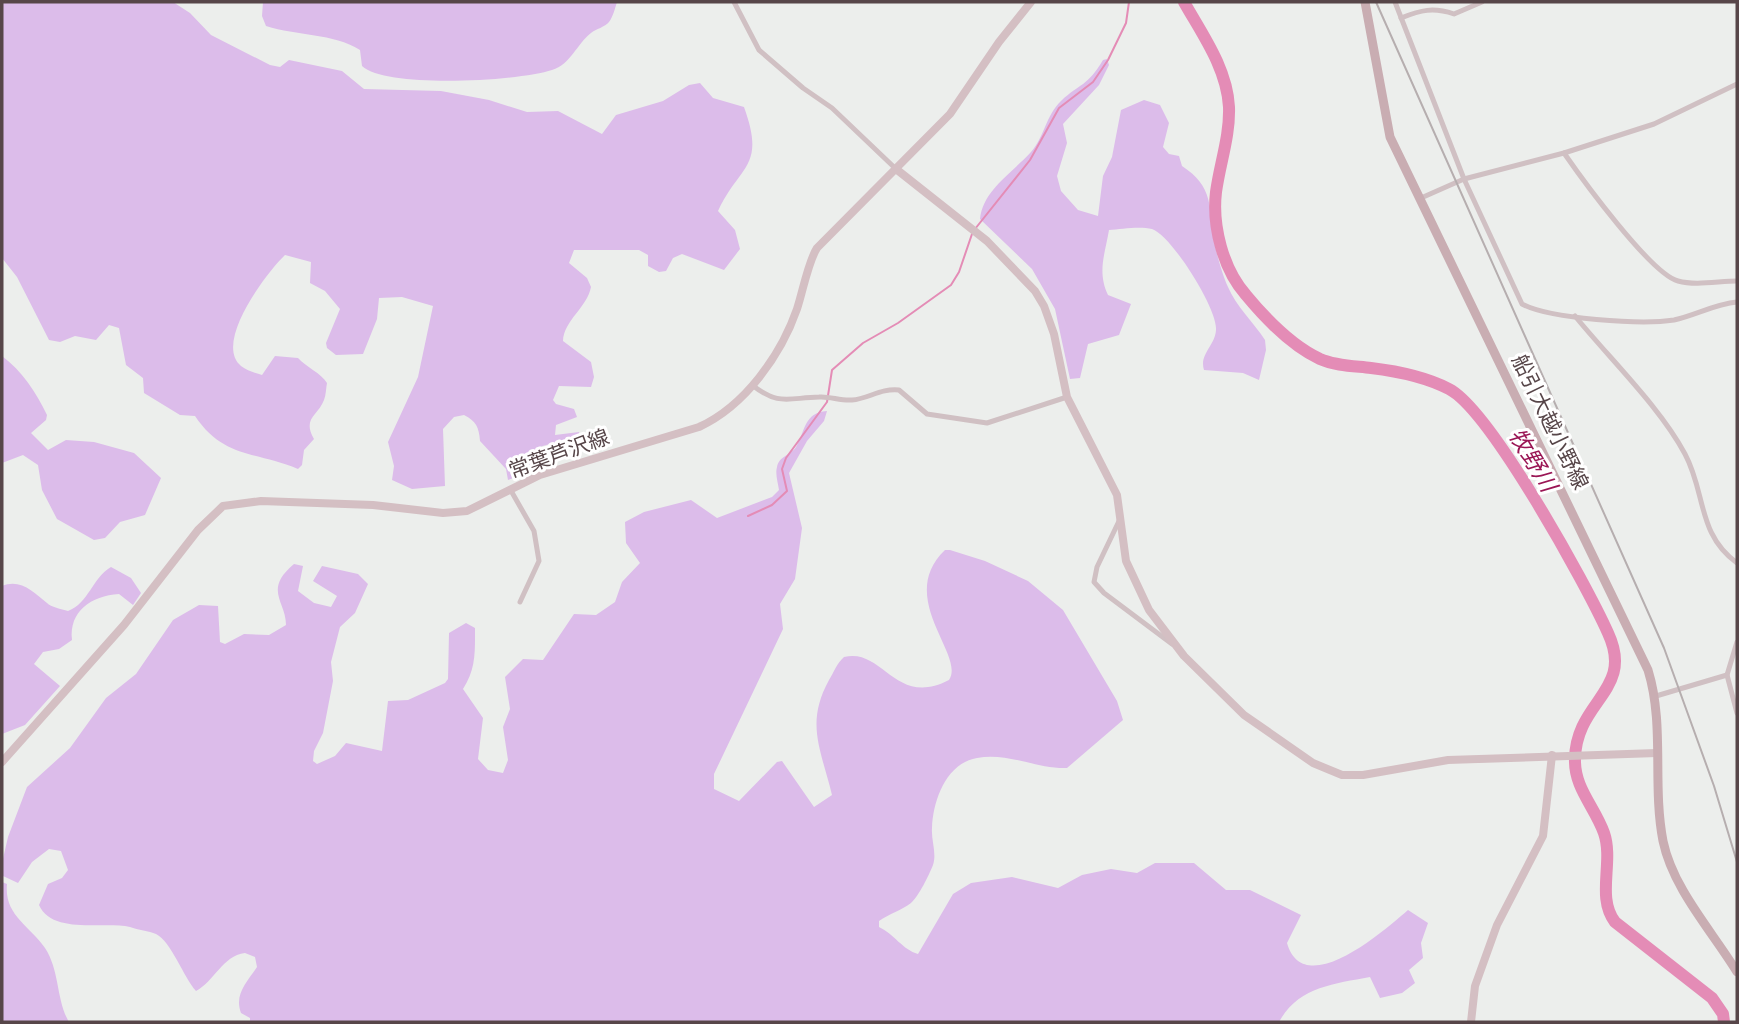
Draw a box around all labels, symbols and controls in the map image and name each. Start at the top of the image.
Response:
street label: 船引大越小野線 [1508,350,1595,493]
street label: 常葉芦沢線 [505,423,612,482]
water label: 牧野川 [1504,423,1565,499]

